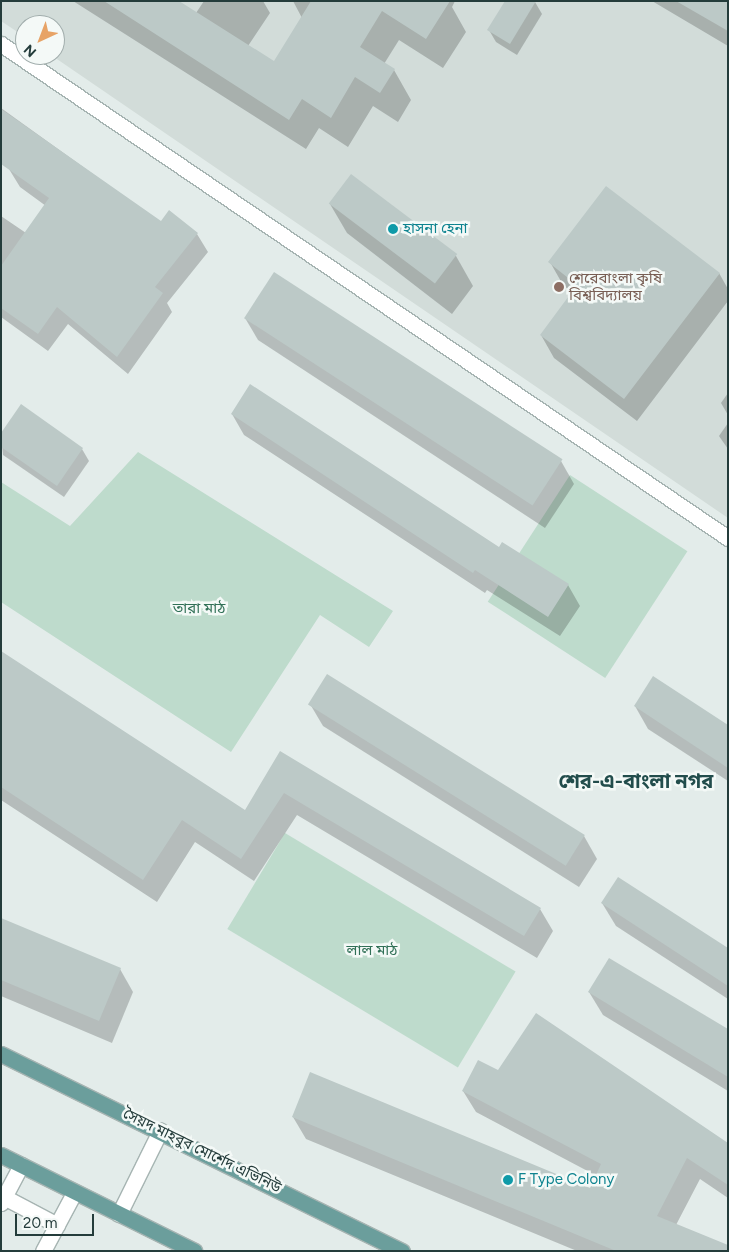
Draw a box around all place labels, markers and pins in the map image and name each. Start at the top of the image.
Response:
place label: হাসনা হেনা [403,220,468,238]
marker: হাসনা হেনা [387,223,399,235]
place label: শেরেবাংলা কৃষি বিশ্ববিদ্যালয় [569,269,662,304]
marker: শেরেবাংলা কৃষি বিশ্ববিদ্যালয় [553,281,565,293]
place label: F Type Colony [518,1171,614,1189]
marker: F Type Colony [502,1174,514,1186]

